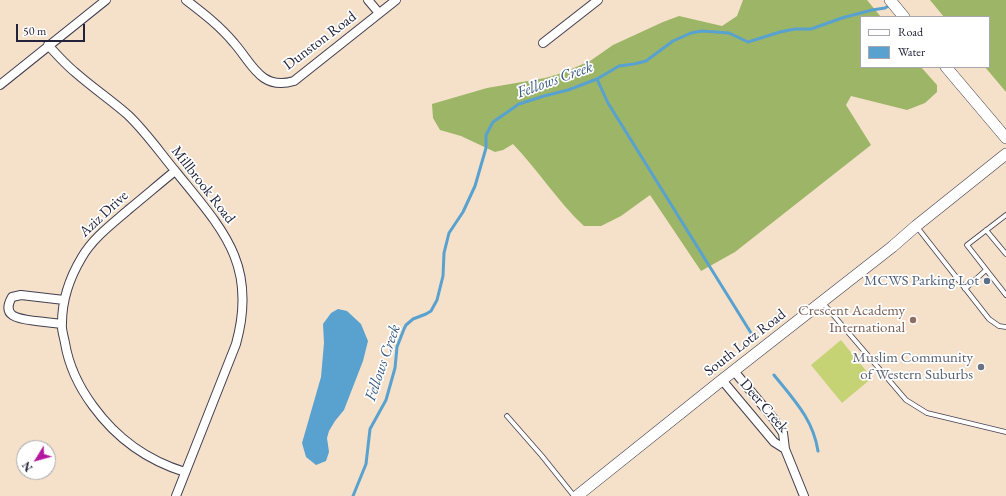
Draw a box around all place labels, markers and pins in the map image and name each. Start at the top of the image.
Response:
place label: MCWS Parking Lot [864,272,979,290]
marker: MCWS Parking Lot [982,276,992,286]
place label: Crescent Academy International [798,302,905,337]
marker: Crescent Academy International [908,315,918,325]
place label: Muslim Community of Western Suburbs [853,349,973,384]
marker: Muslim Community of Western Suburbs [976,362,986,372]

